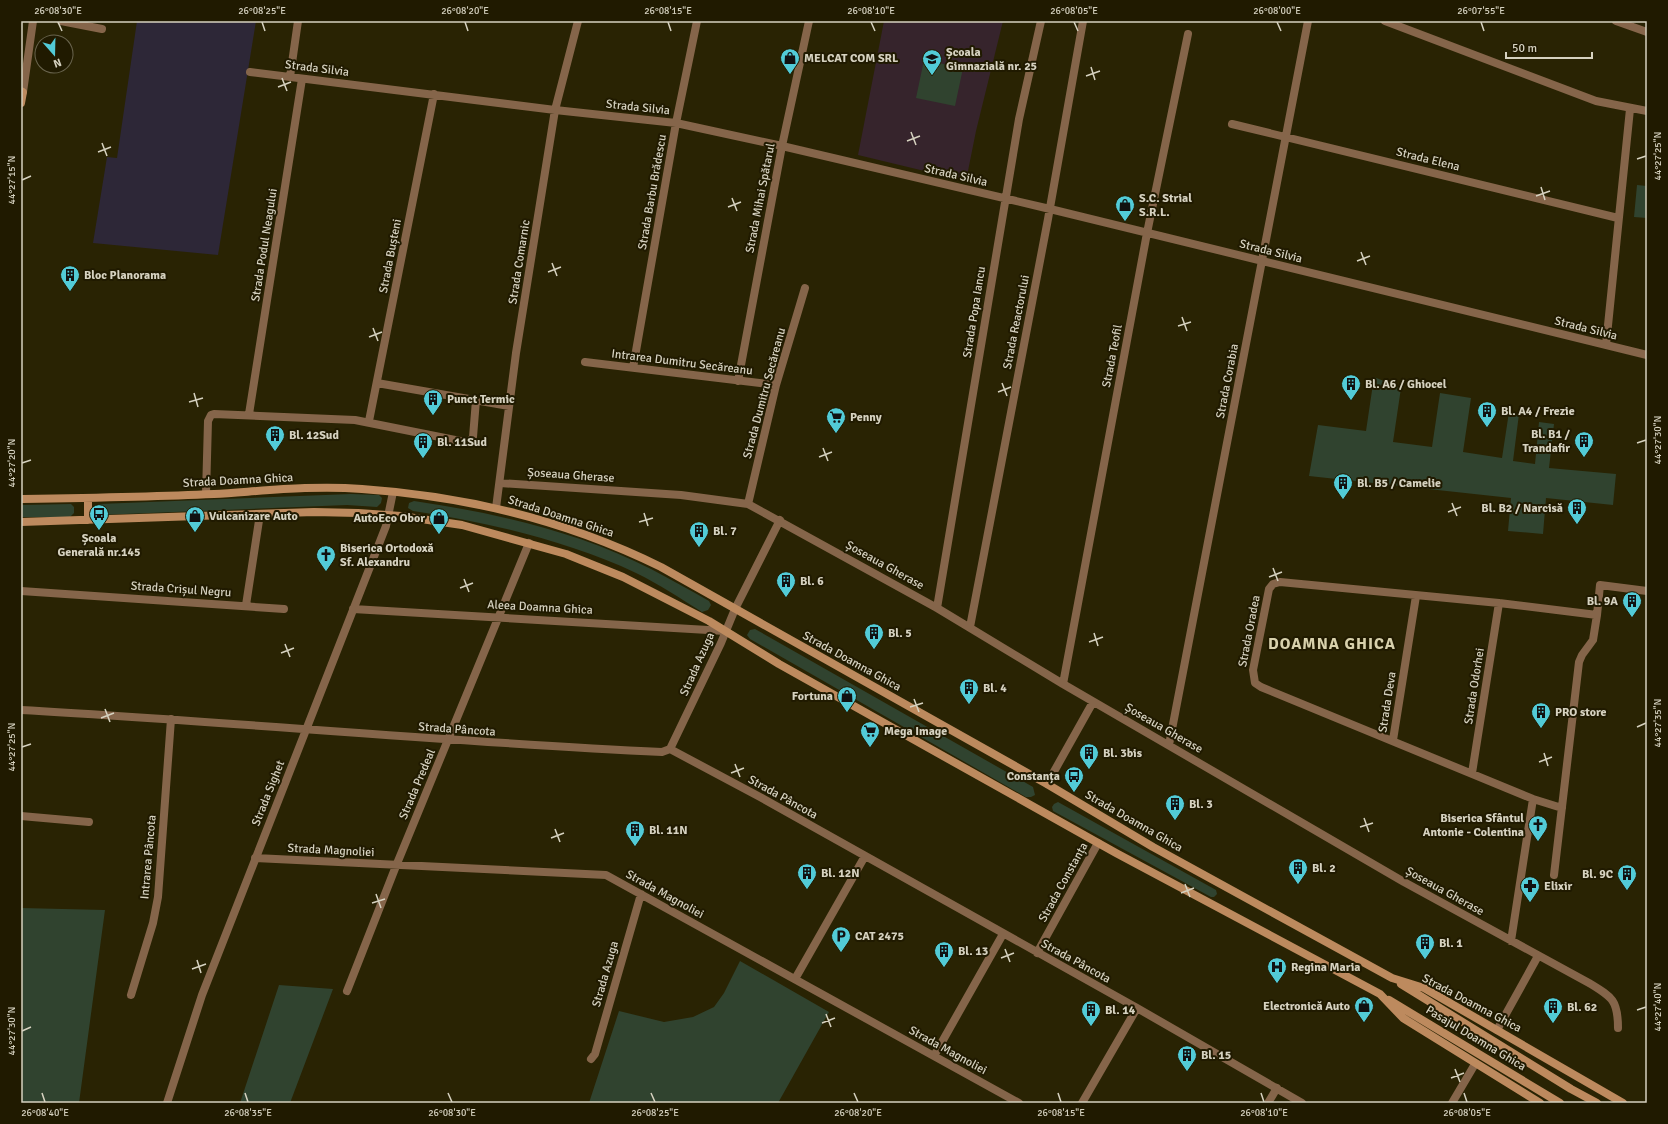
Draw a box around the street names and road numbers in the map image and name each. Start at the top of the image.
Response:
street label: Strada Silvia [284,57,350,80]
street label: Strada Silvia [605,97,671,118]
street label: Strada Barbu Brădescu [635,133,670,251]
street label: Strada Mihai Spătarul [742,141,779,254]
street label: Strada Elena [1394,144,1461,175]
street label: Strada Silvia [923,161,989,190]
street label: Strada Podul Neagului [248,187,281,303]
street label: Strada Bușteni [376,218,405,294]
street label: Strada Comarnic [505,218,534,305]
street label: Strada Silvia [1238,236,1304,267]
street label: Strada Popa Iancu [960,265,989,359]
street label: Strada Reactorului [1000,274,1033,370]
street label: Strada Silvia [1553,313,1619,344]
street label: Strada Teofil [1099,323,1126,389]
street label: Strada Dumitru Secăreanu [740,326,789,460]
street label: Strada Corabia [1213,342,1242,420]
street label: Intrarea Dumitru Secăreanu [610,346,753,379]
street label: Șoseaua Gherase [527,465,615,486]
street label: Strada Doamna Ghica [182,470,294,491]
street label: Strada Doamna Ghica [506,492,616,541]
street label: Șoseaua Gherase [843,538,927,593]
street label: Strada Crișul Negru [130,578,232,601]
street label: Strada Oradea [1235,594,1264,668]
street label: Aleea Doamna Ghica [487,597,593,618]
street label: Strada Doamna Ghica [800,628,904,695]
street label: Strada Azuga [677,630,718,698]
street label: Strada Odorhei [1461,647,1488,725]
street label: Strada Deva [1375,671,1400,734]
street label: Șoseaua Gherase [1122,700,1205,757]
street label: Strada Pâncota [418,719,496,740]
street label: Strada Predeal [396,746,439,822]
street label: Strada Sighet [249,758,288,828]
street label: Strada Pâncota [745,772,820,823]
street label: Strada Doamna Ghica [1082,787,1185,856]
street label: Intrarea Pâncota [137,814,160,900]
street label: Strada Constanța [1035,840,1091,925]
street label: Strada Magnoliei [287,841,375,860]
street label: Șoseaua Gherase [1403,864,1487,919]
street label: Strada Magnoliei [623,867,707,922]
street label: Strada Pâncota [1038,936,1113,987]
street label: Strada Azuga [589,939,622,1009]
street label: Strada Doamna Ghica [1419,971,1524,1036]
street label: Pasajul Doamna Ghica [1423,1003,1529,1074]
street label: Strada Magnoliei [906,1023,990,1078]

